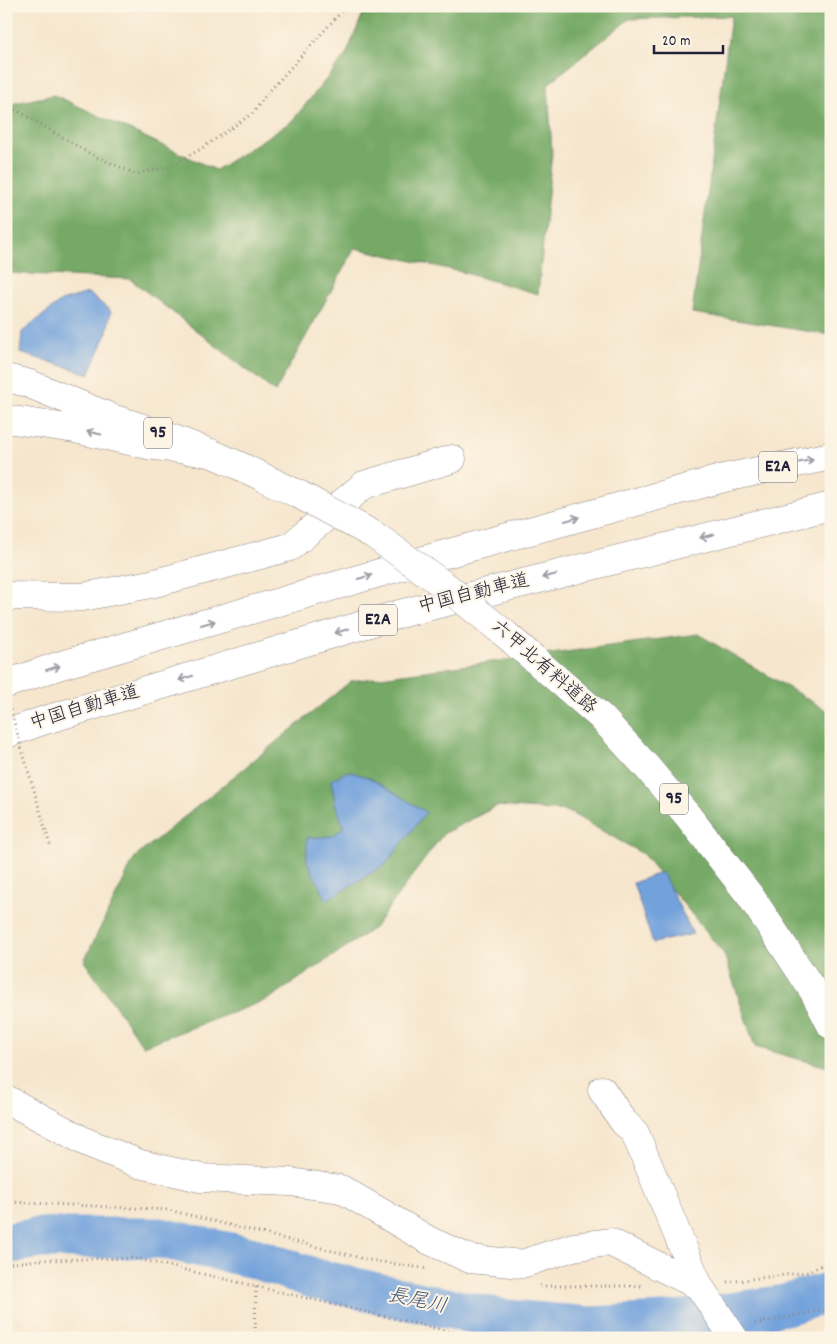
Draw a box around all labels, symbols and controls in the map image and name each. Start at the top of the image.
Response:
scale bar [654,22,723,54]
text: 20 m [662,31,690,53]
road number: 95 [144,418,172,448]
one-way arrow [87,428,103,437]
road number: E2A [759,452,797,482]
one-way arrow [798,456,814,465]
one-way arrow [563,514,579,524]
one-way arrow [699,532,715,542]
street label: 中国自動車道 [415,568,533,622]
one-way arrow [356,572,372,582]
one-way arrow [542,572,558,581]
road number: E2A [359,604,397,636]
street label: 六甲北有料道路 [484,614,602,722]
one-way arrow [200,617,216,627]
one-way arrow [334,627,350,637]
one-way arrow [44,663,60,673]
one-way arrow [178,674,194,684]
street label: 中国自動車道 [27,679,143,739]
road number: 95 [660,784,688,814]
water label: 長尾川 [385,1282,449,1322]

